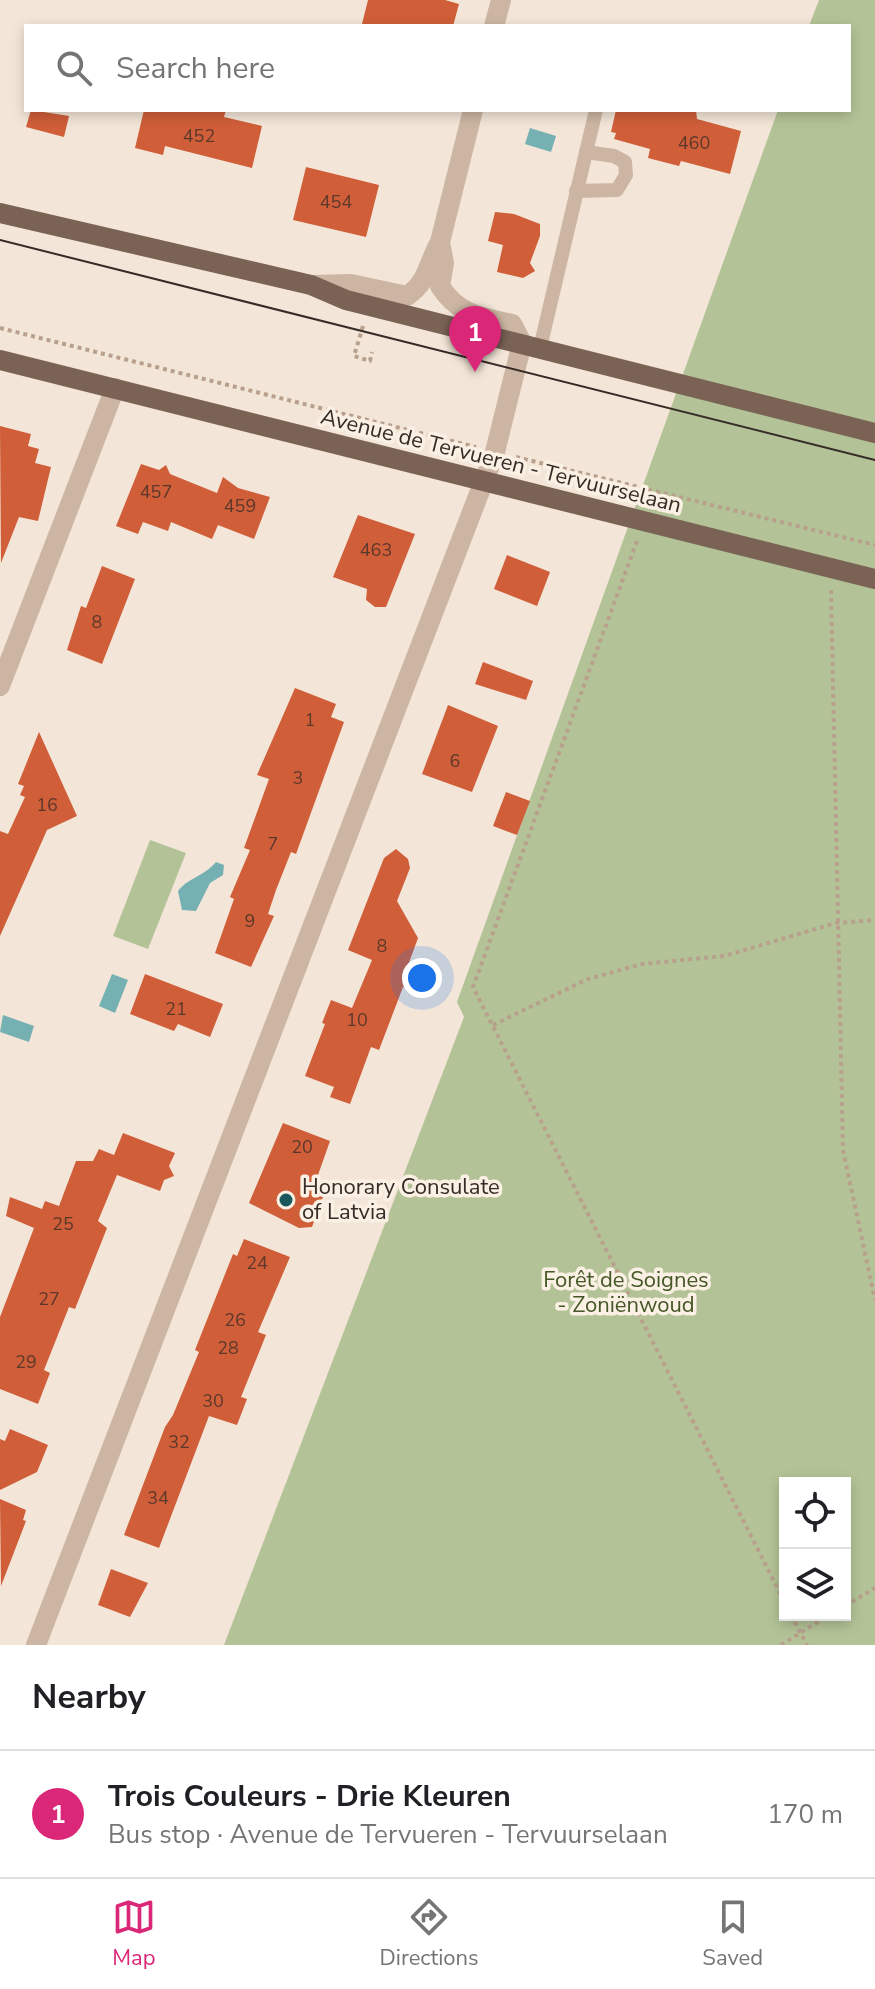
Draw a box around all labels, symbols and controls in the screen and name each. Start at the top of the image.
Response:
search box [24,24,851,112]
icon: search [52,46,96,90]
text: Search here [116,48,275,89]
house number: 452 [183,124,215,148]
house number: 460 [678,131,710,155]
house number: 454 [320,190,352,214]
pin: 1 [449,306,501,372]
street label: Avenue de Tervueren - Tervuurselaan [318,402,684,520]
house number: 457 [140,480,172,504]
house number: 459 [224,494,256,518]
house number: 463 [360,538,392,562]
house number: 8 [92,610,102,634]
house number: 1 [305,708,315,732]
house number: 6 [450,749,460,773]
house number: 3 [293,766,303,790]
house number: 16 [36,793,58,817]
house number: 7 [268,832,278,856]
house number: 9 [245,909,255,933]
house number: 8 [377,934,387,958]
your location [402,958,442,998]
house number: 21 [165,997,187,1021]
house number: 10 [346,1008,368,1032]
house number: 20 [291,1135,313,1159]
place label: Honorary Consulate of Latvia [302,1172,500,1227]
marker: Honorary Consulate of Latvia [277,1191,295,1209]
house number: 25 [52,1212,74,1236]
house number: 24 [246,1251,268,1275]
park label: Forêt de Soignes - Zoniënwoud [543,1265,709,1320]
house number: 27 [38,1287,60,1311]
house number: 26 [224,1308,246,1332]
house number: 28 [217,1336,239,1360]
house number: 29 [15,1350,37,1374]
house number: 30 [202,1389,224,1413]
house number: 32 [168,1430,190,1454]
map controls [779,1477,851,1621]
button: locate [779,1477,851,1549]
house number: 34 [147,1486,169,1510]
button: layers [779,1549,851,1621]
text: Nearby [32,1674,146,1720]
text: Trois Couleurs - Drie Kleuren [108,1776,511,1817]
text: 1 [50,1797,66,1832]
text: 170 m [767,1797,843,1832]
text: Bus stop · Avenue de Tervueren - Tervuurselaan [108,1817,668,1852]
tab: Map [112,1895,156,1973]
tab: Directions [380,1895,479,1973]
tab: Saved [702,1895,763,1973]

